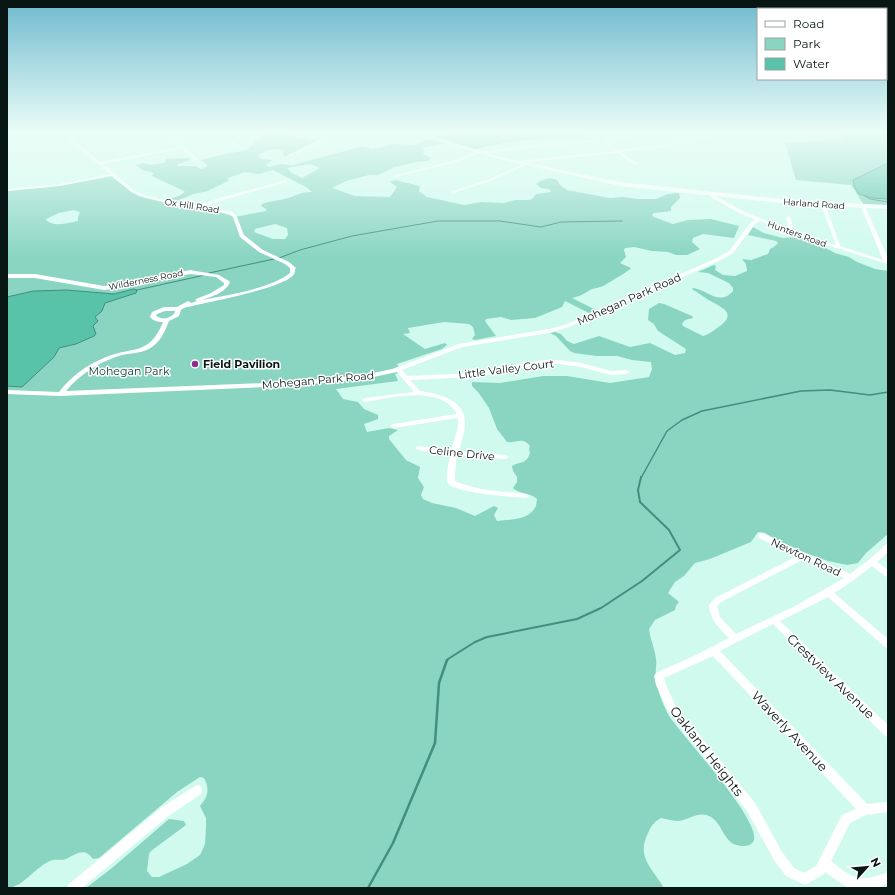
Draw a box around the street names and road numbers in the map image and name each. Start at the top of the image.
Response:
street label: Ox Hill Road [164,196,220,215]
street label: Harland Road [783,196,845,211]
street label: Hunters Road [766,218,828,249]
street label: Wilderness Road [108,267,184,292]
street label: Mohegan Park Road [575,270,683,328]
street label: Little Valley Court [457,356,555,382]
street label: Mohegan Park Road [261,368,375,392]
street label: Celine Drive [429,443,496,463]
street label: Newton Road [769,535,843,579]
street label: Crestview Avenue [784,630,878,722]
street label: Waverly Avenue [749,687,831,775]
street label: Oakland Heights [667,703,747,799]

